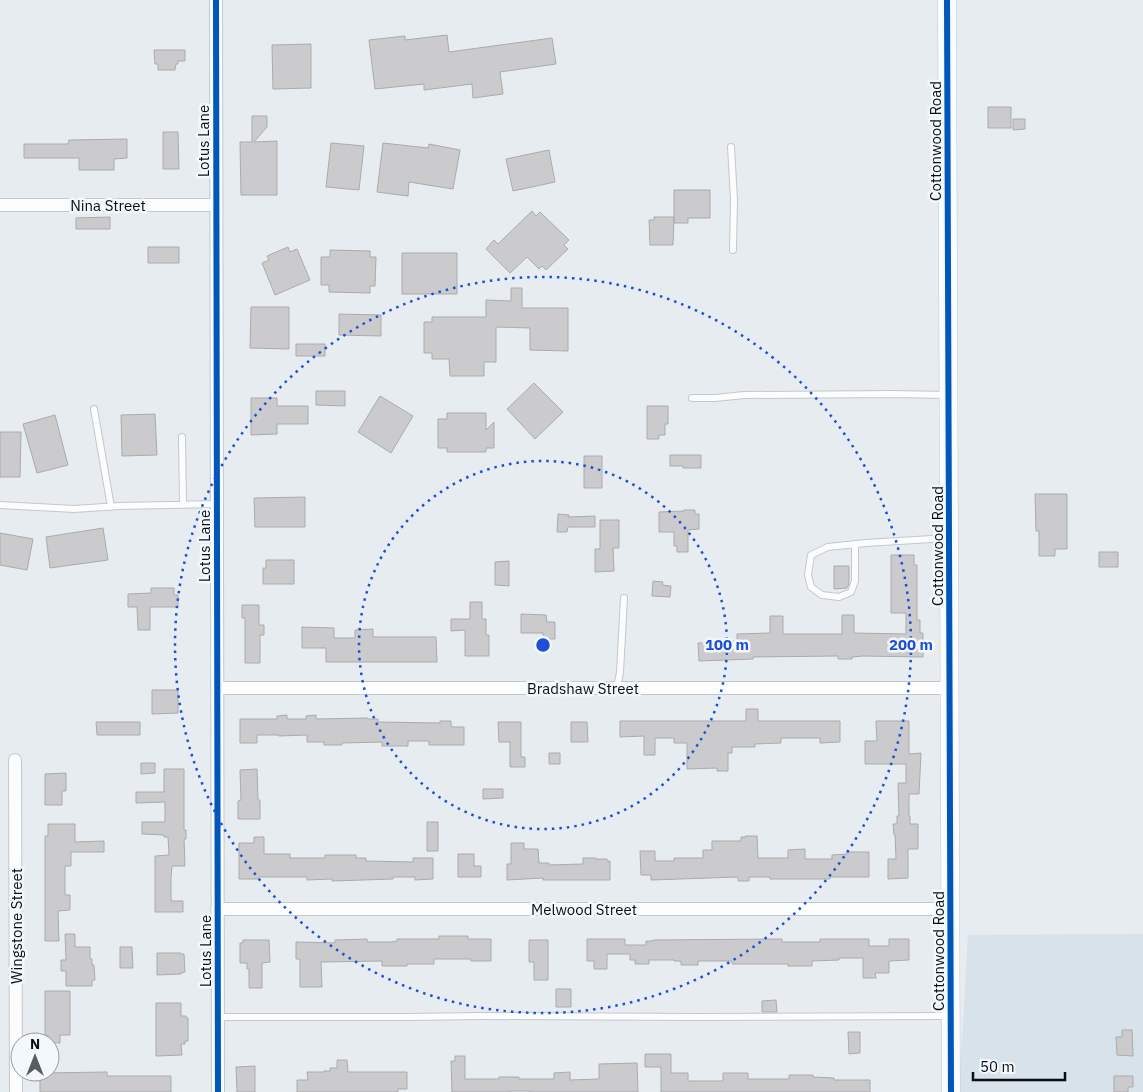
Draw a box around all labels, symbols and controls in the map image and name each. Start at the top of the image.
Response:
street label: Cottonwood Road [926,81,945,201]
street label: Lotus Lane [194,105,213,177]
street label: Nina Street [70,196,146,215]
street label: Cottonwood Road [928,486,947,606]
street label: Lotus Lane [195,510,214,582]
text: 100 m [705,635,749,654]
text: 200 m [889,635,933,654]
centre of rings [534,636,552,654]
street label: Bradshaw Street [527,679,639,698]
street label: Wingstone Street [7,868,26,984]
street label: Cottonwood Road [929,891,948,1011]
street label: Melwood Street [531,900,637,919]
street label: Lotus Lane [196,915,215,987]
north arrow [10,1032,60,1082]
text: N [30,1035,40,1053]
scale bar [973,1050,1066,1082]
text: 50 m [980,1057,1015,1076]

